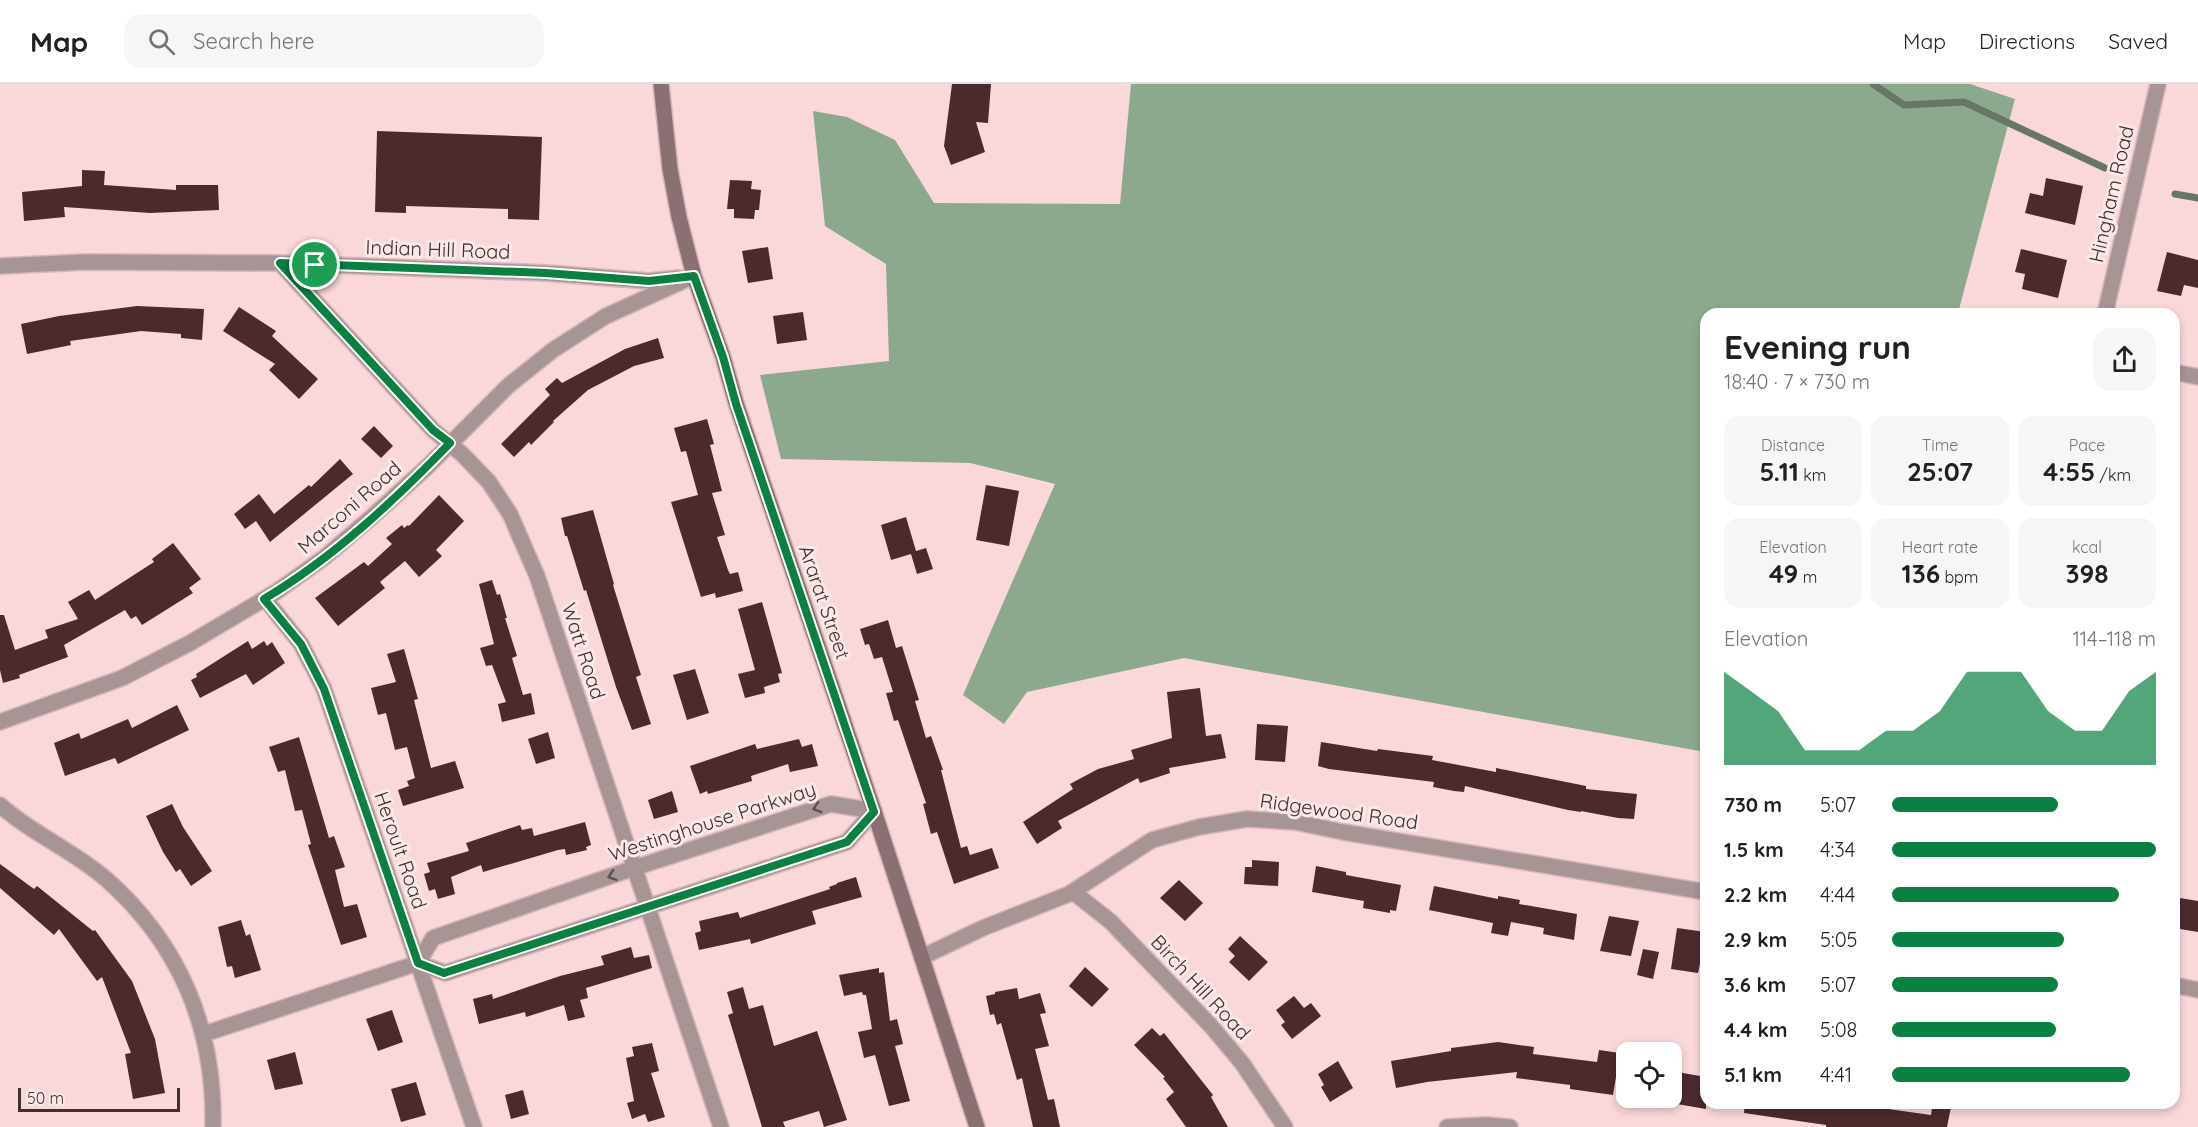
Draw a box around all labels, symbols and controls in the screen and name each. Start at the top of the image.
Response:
search box [124,14,544,68]
text: Map [30,24,88,59]
icon: search [145,25,178,58]
text: Search here [193,27,315,55]
text: Map [1903,28,1946,54]
text: Directions [1979,28,2075,54]
text: Saved [2108,28,2168,54]
street label: Hingham Road [2083,123,2139,265]
street label: Indian Hill Road [365,234,511,264]
pin [289,239,340,290]
icon: arrive [298,248,331,281]
text: Evening run [1724,326,1911,367]
button: share [2093,328,2156,391]
text: 18:40 · 7 × 730 m [1724,369,1870,394]
text: Distance [1761,435,1825,455]
text: Time [1922,435,1958,455]
text: Pace [2069,435,2105,455]
street label: Marconi Road [292,455,406,559]
text: 5.11 [1760,455,1799,488]
text: 25:07 [1907,455,1973,488]
text: 4:55 [2043,455,2095,488]
text: km [1799,465,1826,485]
text: /km [2095,465,2131,485]
text: Elevation [1759,537,1827,557]
text: Heart rate [1902,537,1978,557]
text: kcal [2072,537,2102,557]
street label: Ararat Street [794,542,856,663]
text: 49 [1769,557,1798,590]
text: 136 [1902,557,1940,590]
text: 398 [2066,557,2108,590]
text: m [1798,567,1817,587]
text: bpm [1940,567,1978,587]
street label: Watt Road [557,600,611,702]
text: Elevation [1724,626,1808,651]
text: 114–118 m [2072,626,2156,651]
street label: Westinghouse Parkway [605,776,819,866]
street label: Heroult Road [369,788,433,912]
street label: Ridgewood Road [1258,788,1420,834]
text: 730 m [1724,792,1782,817]
text: 5:07 [1820,792,1856,817]
one-way arrow [812,801,823,813]
text: 1.5 km [1724,837,1784,862]
text: 4:34 [1820,837,1855,862]
one-way arrow [607,869,618,882]
text: 2.2 km [1724,882,1787,907]
text: 4:44 [1820,882,1855,907]
text: 2.9 km [1724,927,1787,952]
text: 5:05 [1820,927,1857,952]
street label: Birch Hill Road [1146,929,1256,1045]
text: 3.6 km [1724,972,1786,997]
text: 5:07 [1820,972,1856,997]
text: 4.4 km [1724,1017,1787,1042]
text: 5:08 [1820,1017,1857,1042]
map controls [1616,1042,1682,1108]
button: locate [1616,1042,1682,1108]
text: 5.1 km [1724,1062,1782,1087]
text: 4:41 [1820,1062,1852,1087]
scale bar [18,1085,180,1112]
text: 50 m [27,1088,64,1108]

